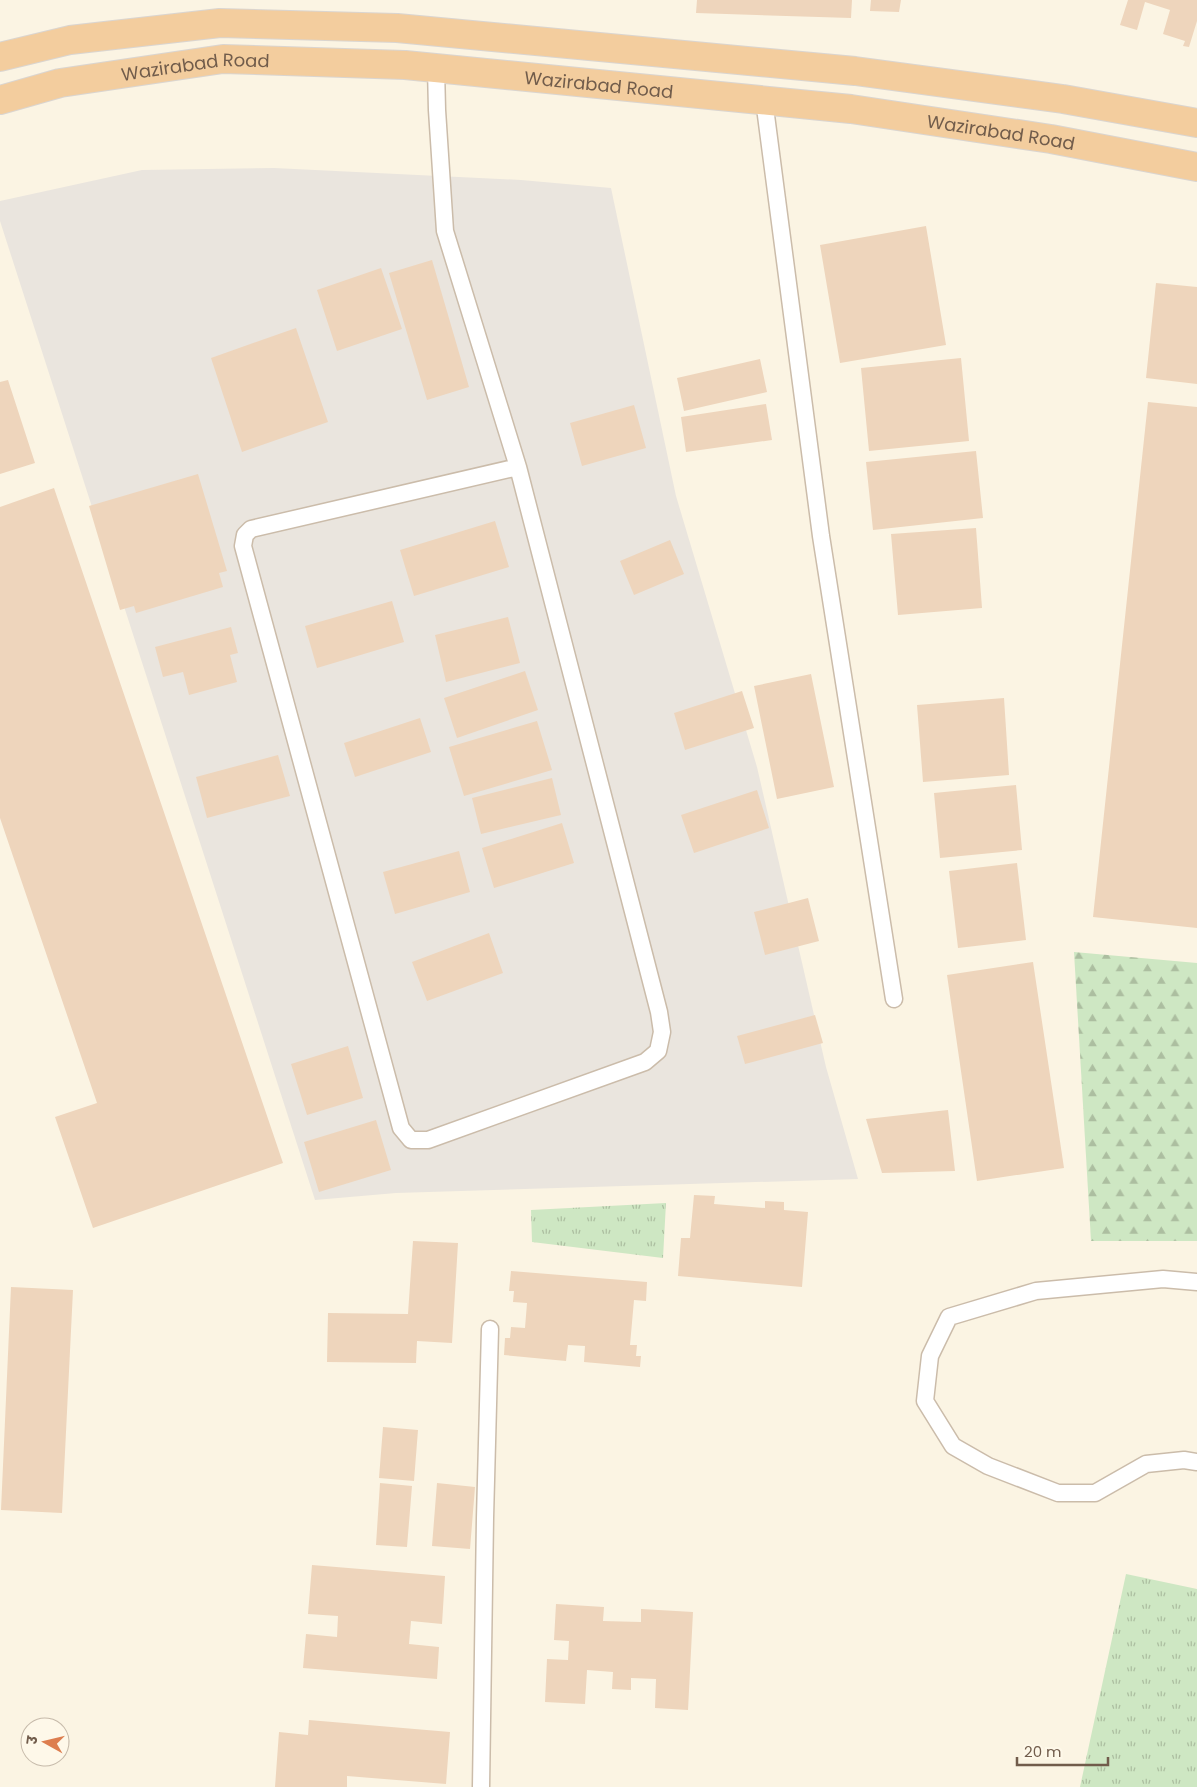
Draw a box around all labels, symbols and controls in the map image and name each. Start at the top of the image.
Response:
street label: Wazirabad Road [119,46,270,86]
street label: Wazirabad Road [523,64,674,104]
street label: Wazirabad Road [925,108,1077,156]
north arrow [20,1717,70,1767]
text: उ [22,1734,43,1746]
scale bar [1017,1734,1108,1766]
text: 20 m [1024,1741,1062,1762]

